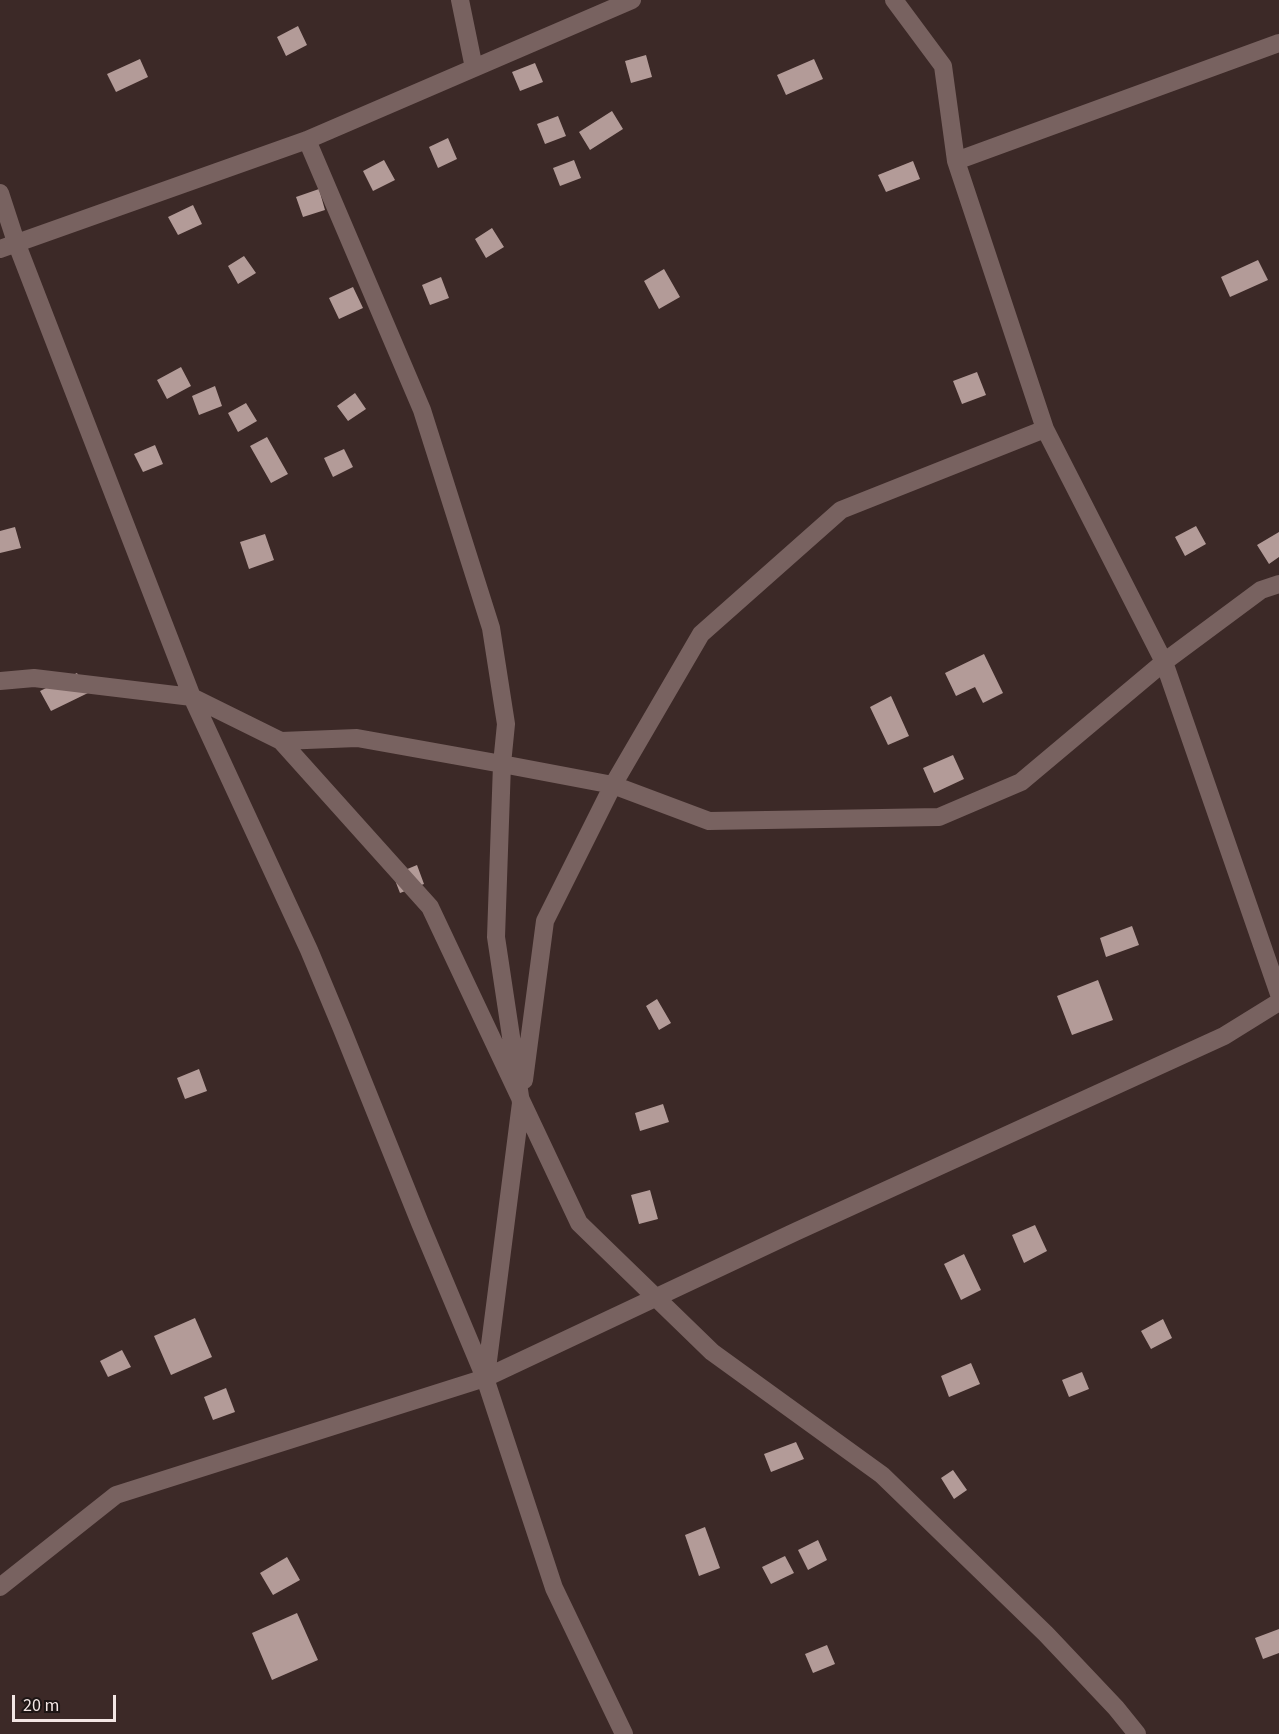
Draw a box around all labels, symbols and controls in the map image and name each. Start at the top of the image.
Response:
scale bar [15,1683,118,1721]
text: 20 m [23,1693,59,1718]

